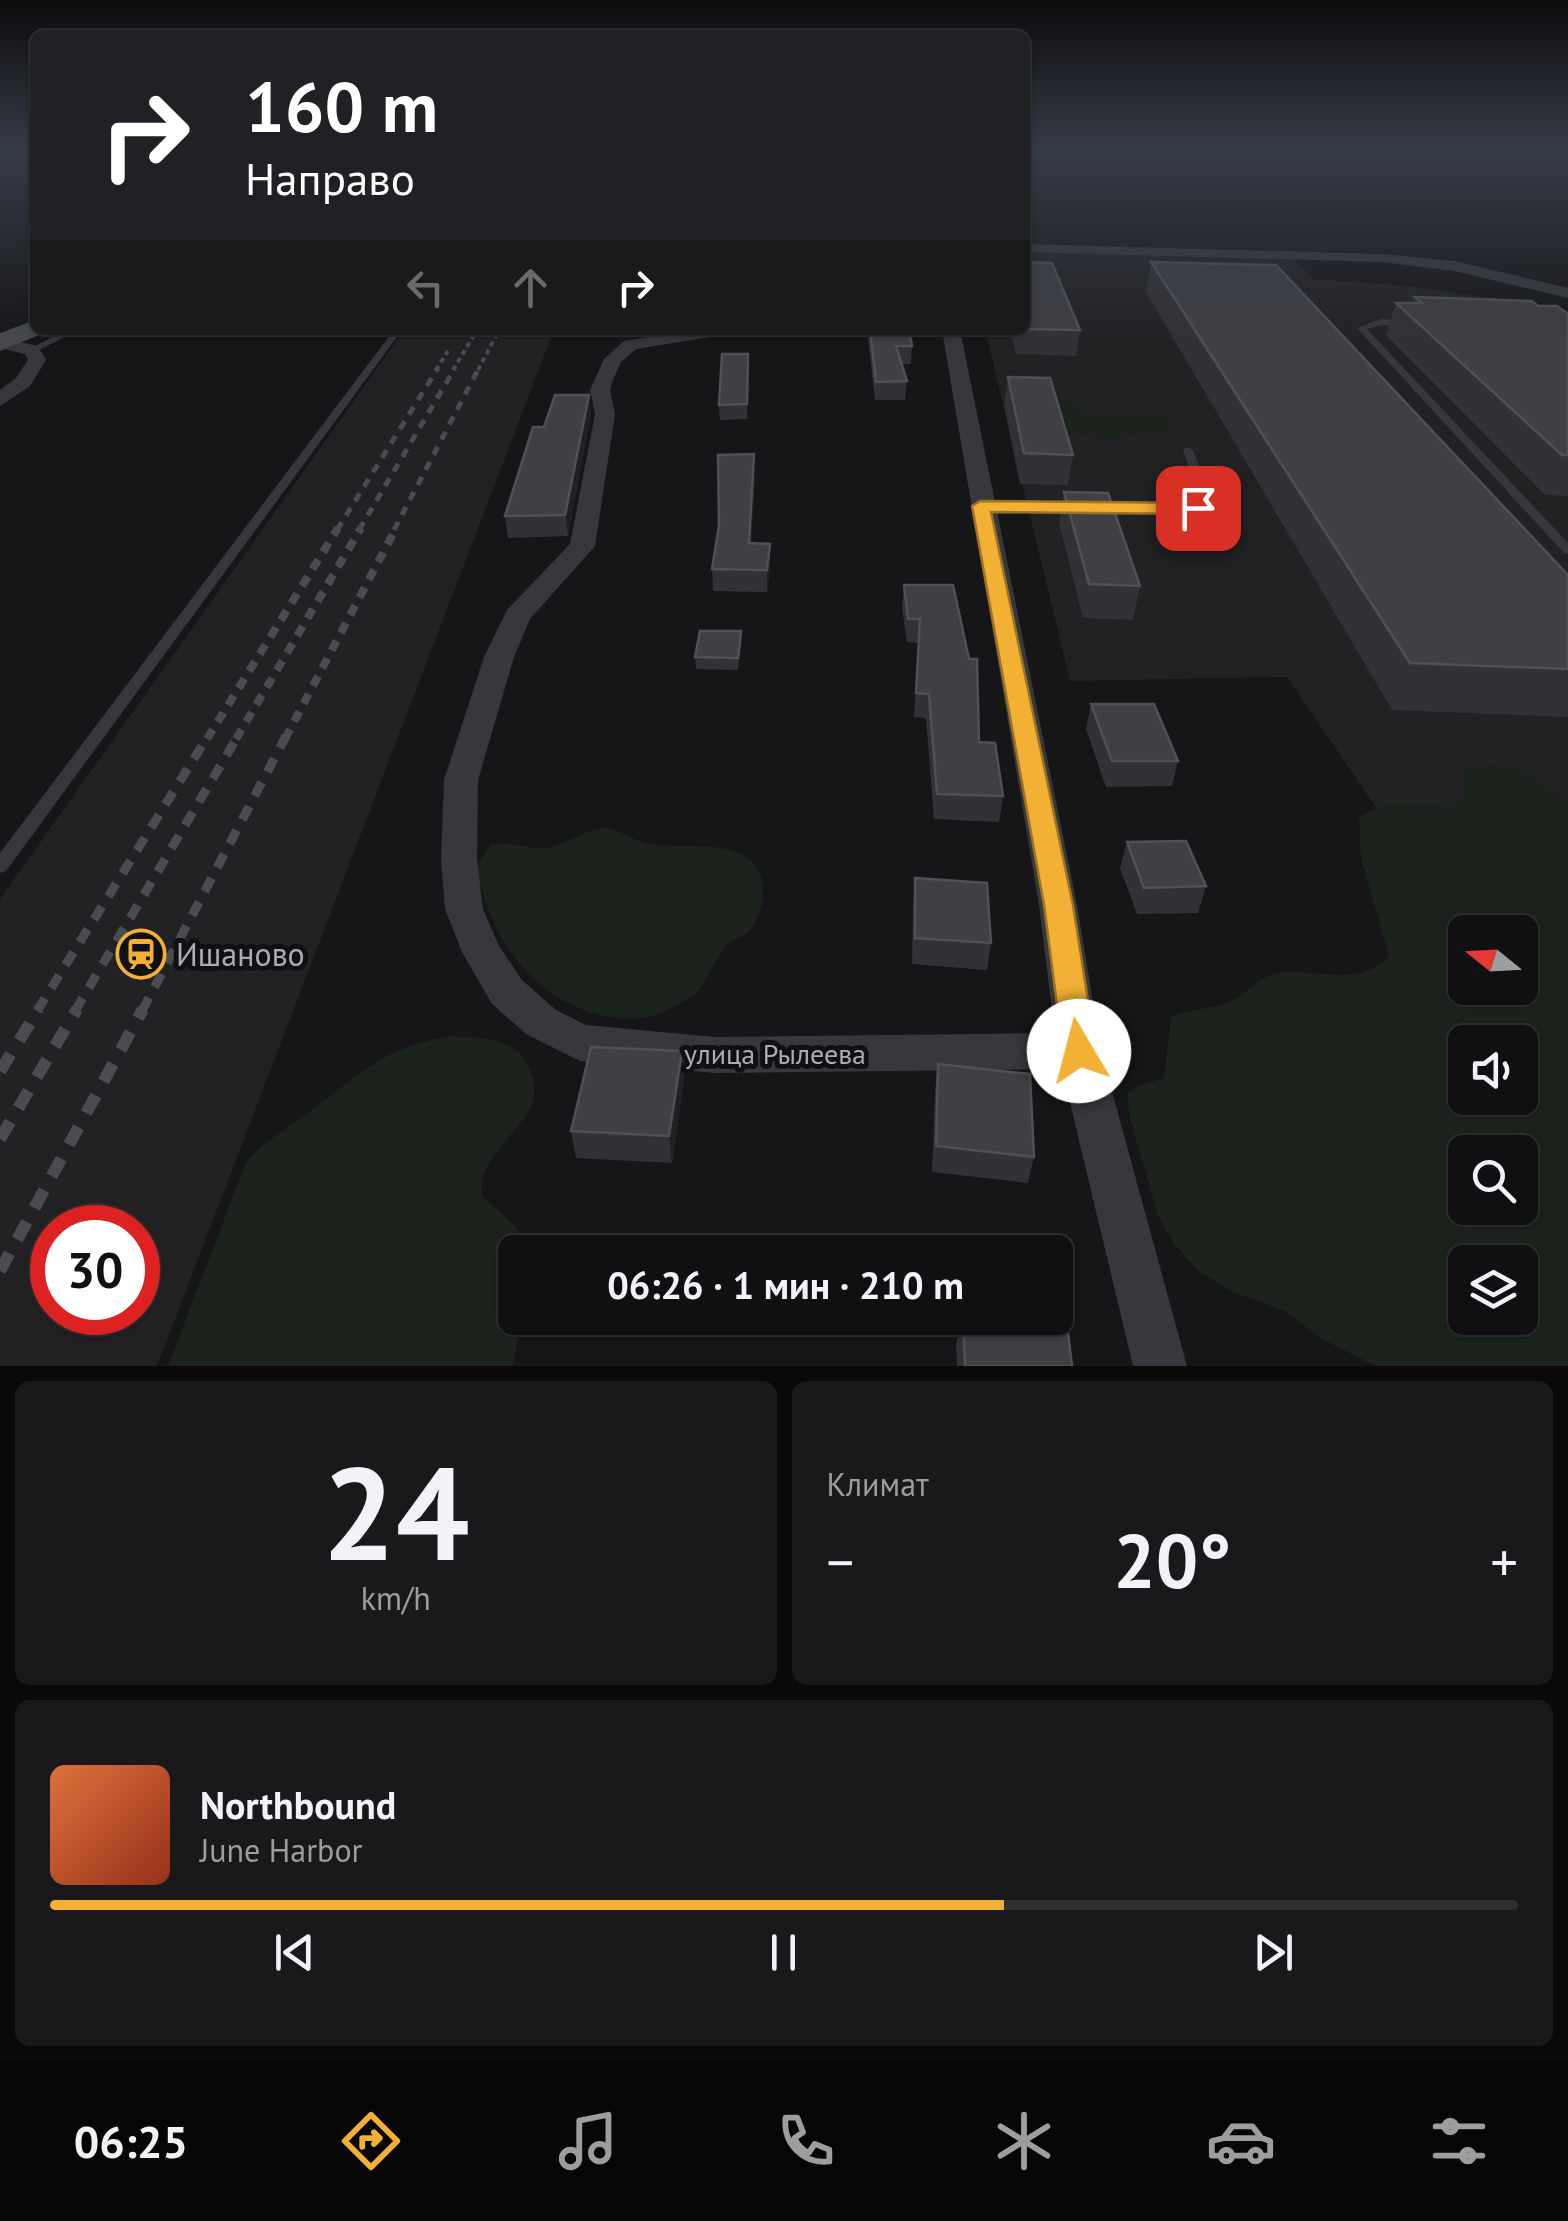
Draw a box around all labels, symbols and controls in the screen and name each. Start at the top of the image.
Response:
text: 160 m [245,61,438,151]
icon: right [80,70,210,200]
text: Направо [245,149,415,207]
icon: left [398,260,453,315]
icon: ahead [503,260,558,315]
icon: right [608,260,663,315]
pin [1156,466,1241,551]
icon: arrive [1171,481,1226,536]
north arrow [1448,915,1538,1005]
map controls [1448,915,1538,1335]
station icon: Ишаново [115,928,167,980]
place label: Ишаново [176,933,305,975]
position arrow [1027,999,1131,1103]
button: sound [1448,1025,1538,1115]
street label: улица Рылеева [684,1035,866,1072]
button: search [1448,1135,1538,1225]
speed limit sign: 30 [30,1205,160,1335]
button: layers [1448,1245,1538,1335]
text: 06:26 · 1 мин · 210 m [607,1260,964,1309]
text: 24 [322,1428,469,1596]
text: Климат [827,1463,929,1505]
text: 20° [1113,1512,1231,1609]
text: − [827,1526,854,1597]
text: + [1490,1526,1518,1597]
text: km/h [361,1577,431,1619]
text: Northbound [200,1780,396,1829]
text: June Harbor [200,1829,362,1871]
icon: previous [267,1925,322,1980]
icon: pause [756,1925,811,1980]
icon: next [1246,1925,1301,1980]
icon: directions [336,2106,406,2176]
icon: music [553,2106,623,2176]
icon: phone [771,2106,841,2176]
icon: climate [989,2106,1059,2176]
icon: car [1206,2106,1276,2176]
icon: filters [1424,2106,1494,2176]
text: 06:25 [74,2112,188,2170]

